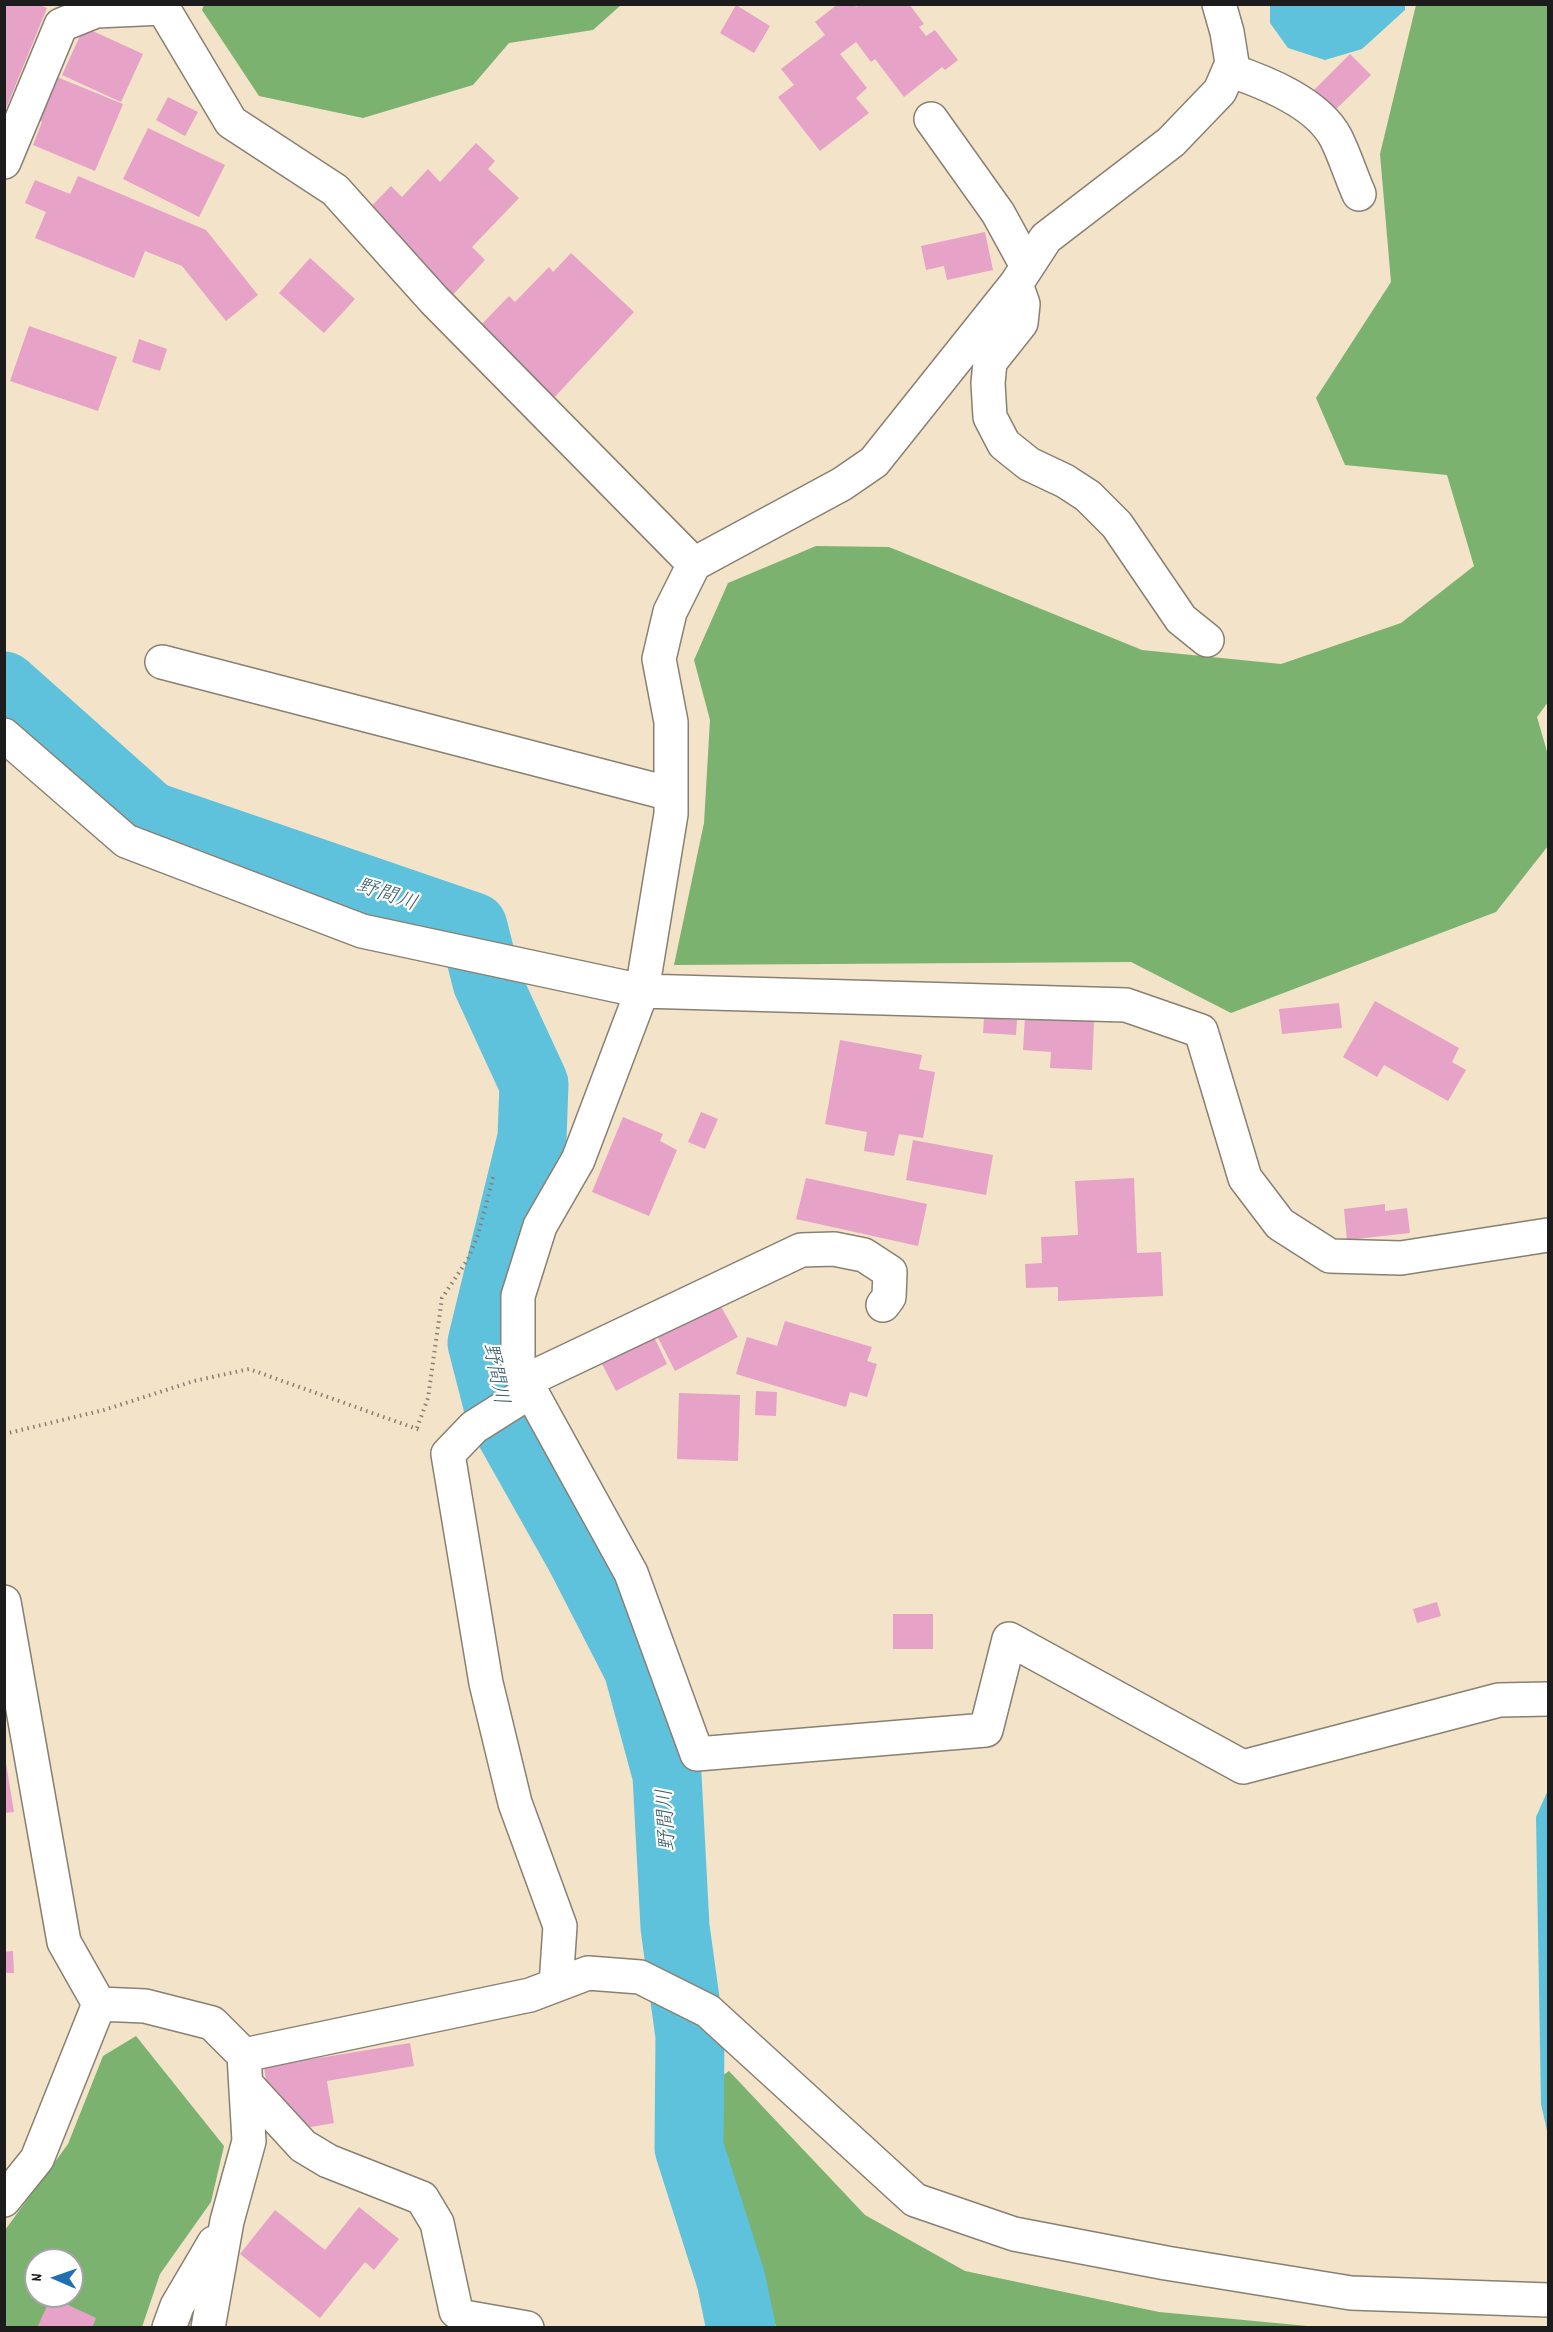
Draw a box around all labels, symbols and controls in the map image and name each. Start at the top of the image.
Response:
water label: 野間川 [352,875,420,919]
water label: 野間川 [475,1341,511,1407]
water label: 野間川 [655,1788,683,1852]
north arrow [24,2248,84,2308]
text: N [26,2273,49,2282]

